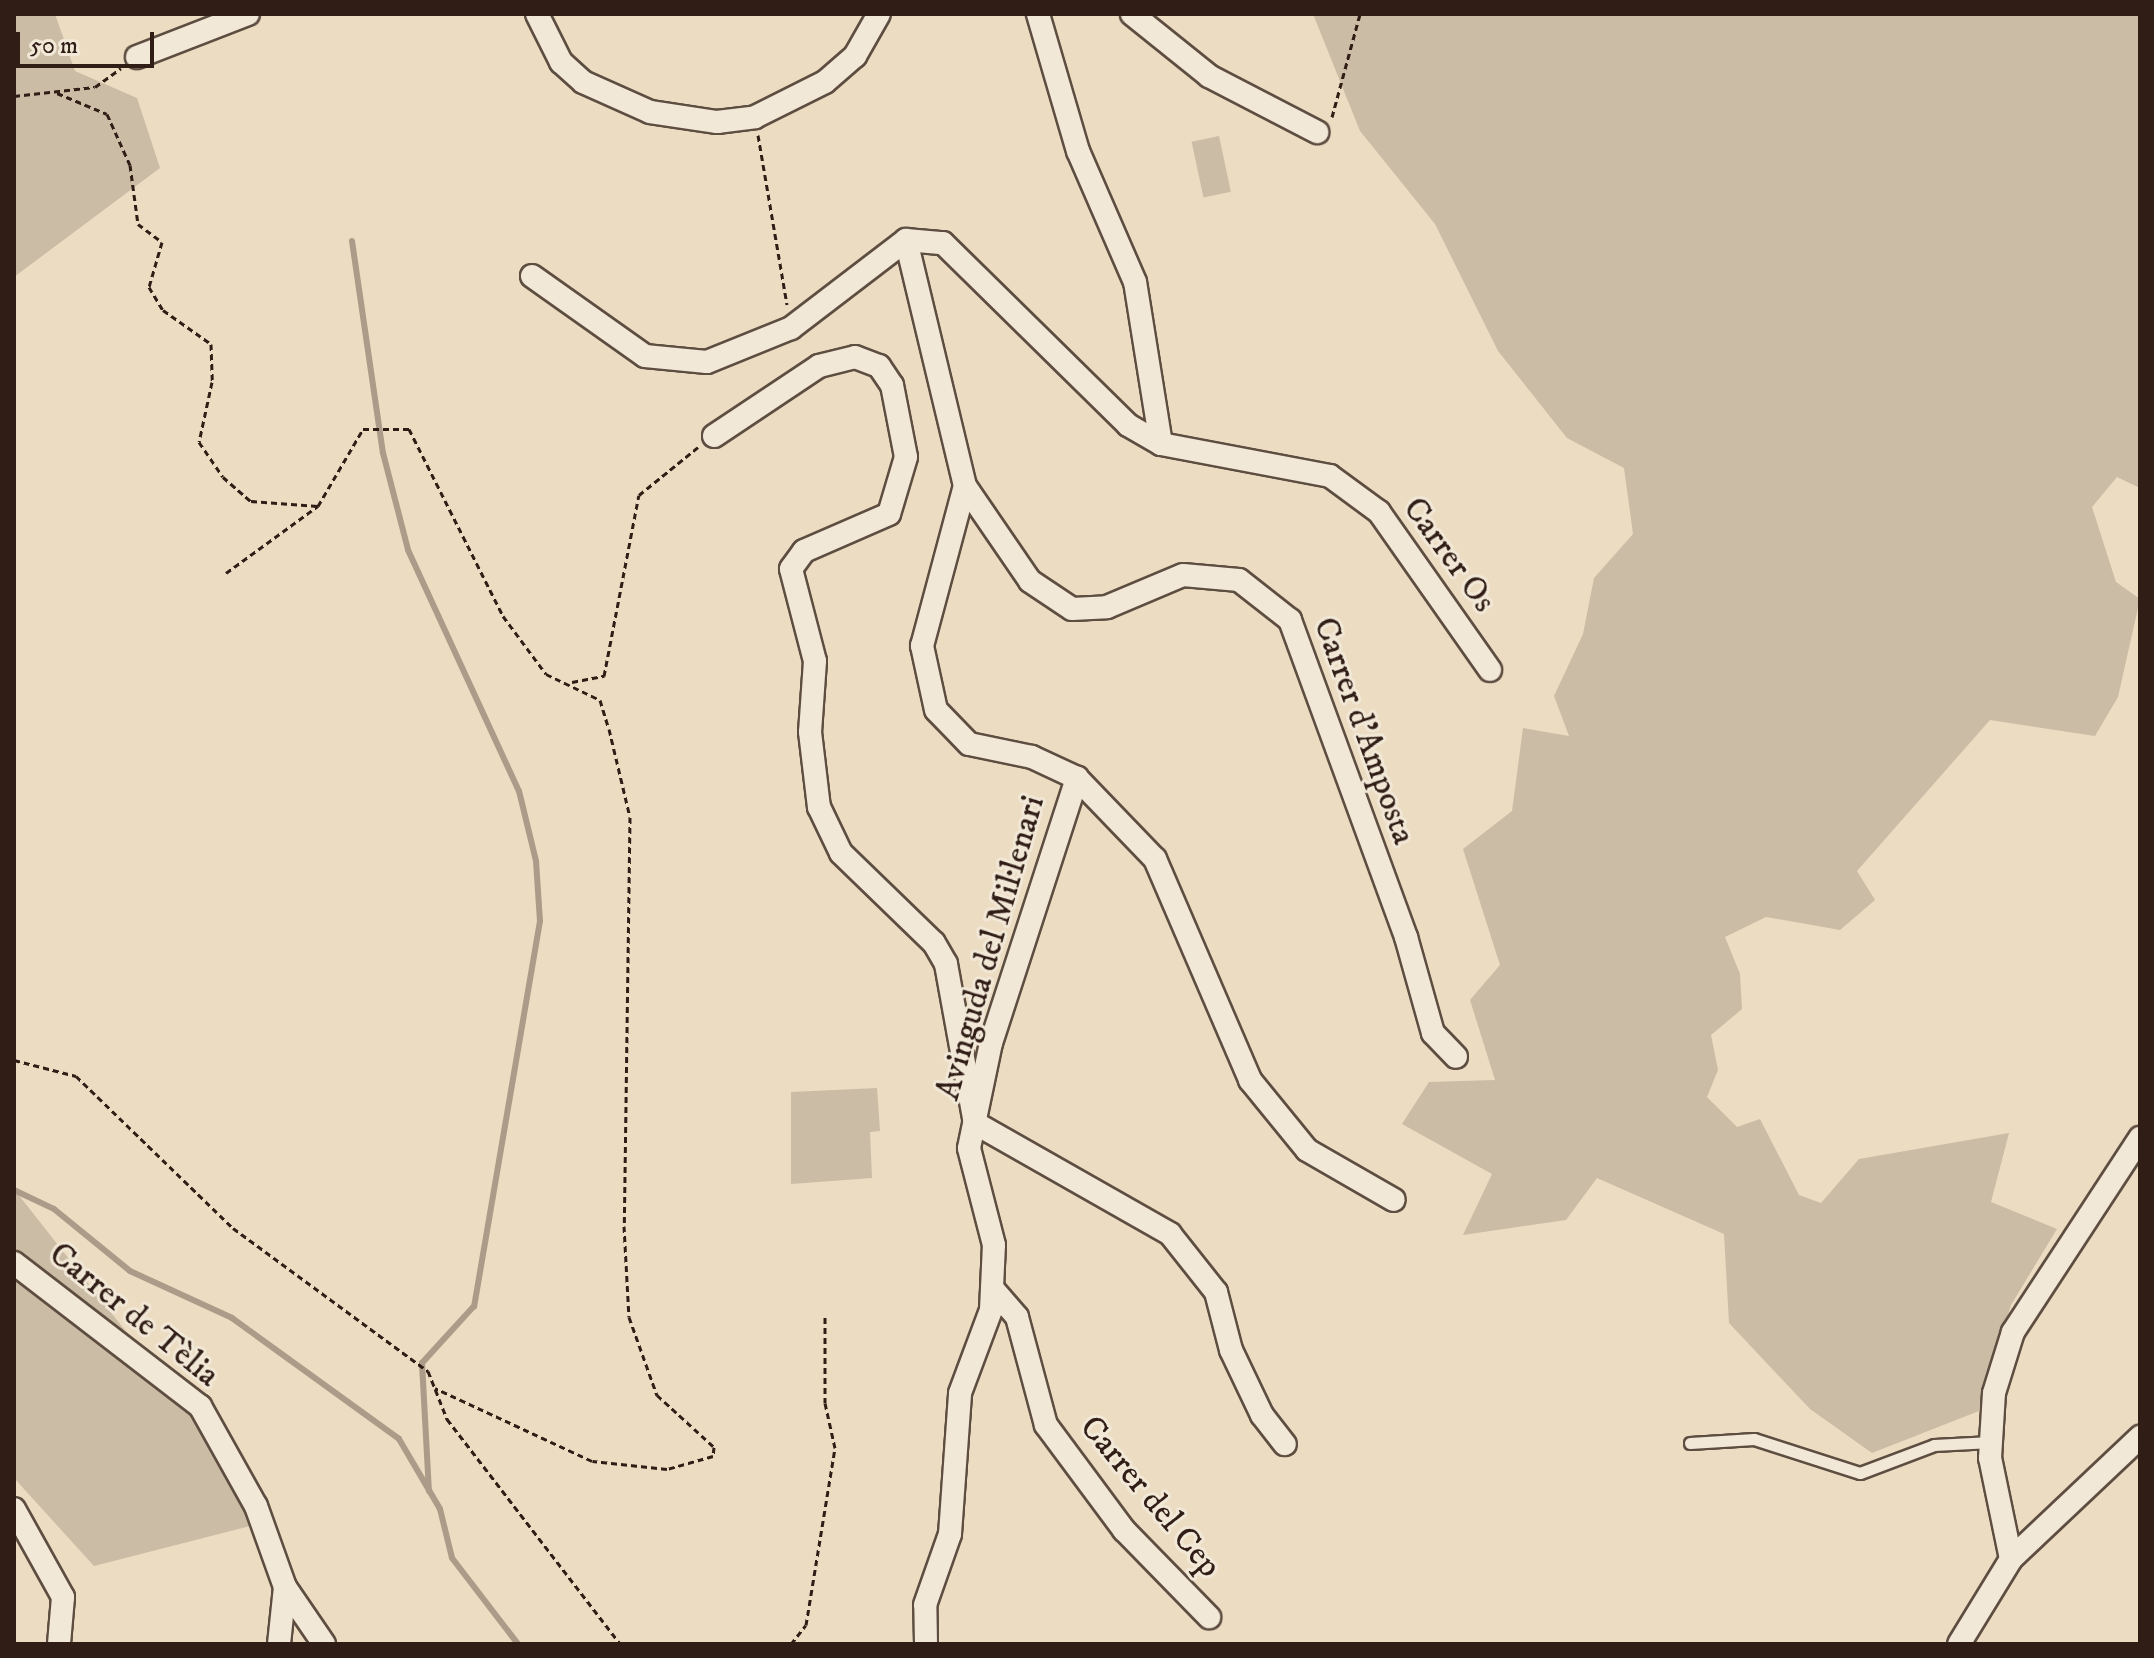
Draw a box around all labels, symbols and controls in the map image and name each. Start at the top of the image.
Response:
scale bar [20,16,158,66]
text: 50 m [30,31,78,61]
street label: Carrer Os [1394,490,1504,620]
street label: Carrer d'Amposta [1304,612,1424,850]
street label: Avinguda del Mil·lenari [928,791,1054,1105]
street label: Carrer de Tèlia [41,1234,227,1396]
street label: Carrer del Cep [1071,1408,1229,1586]

